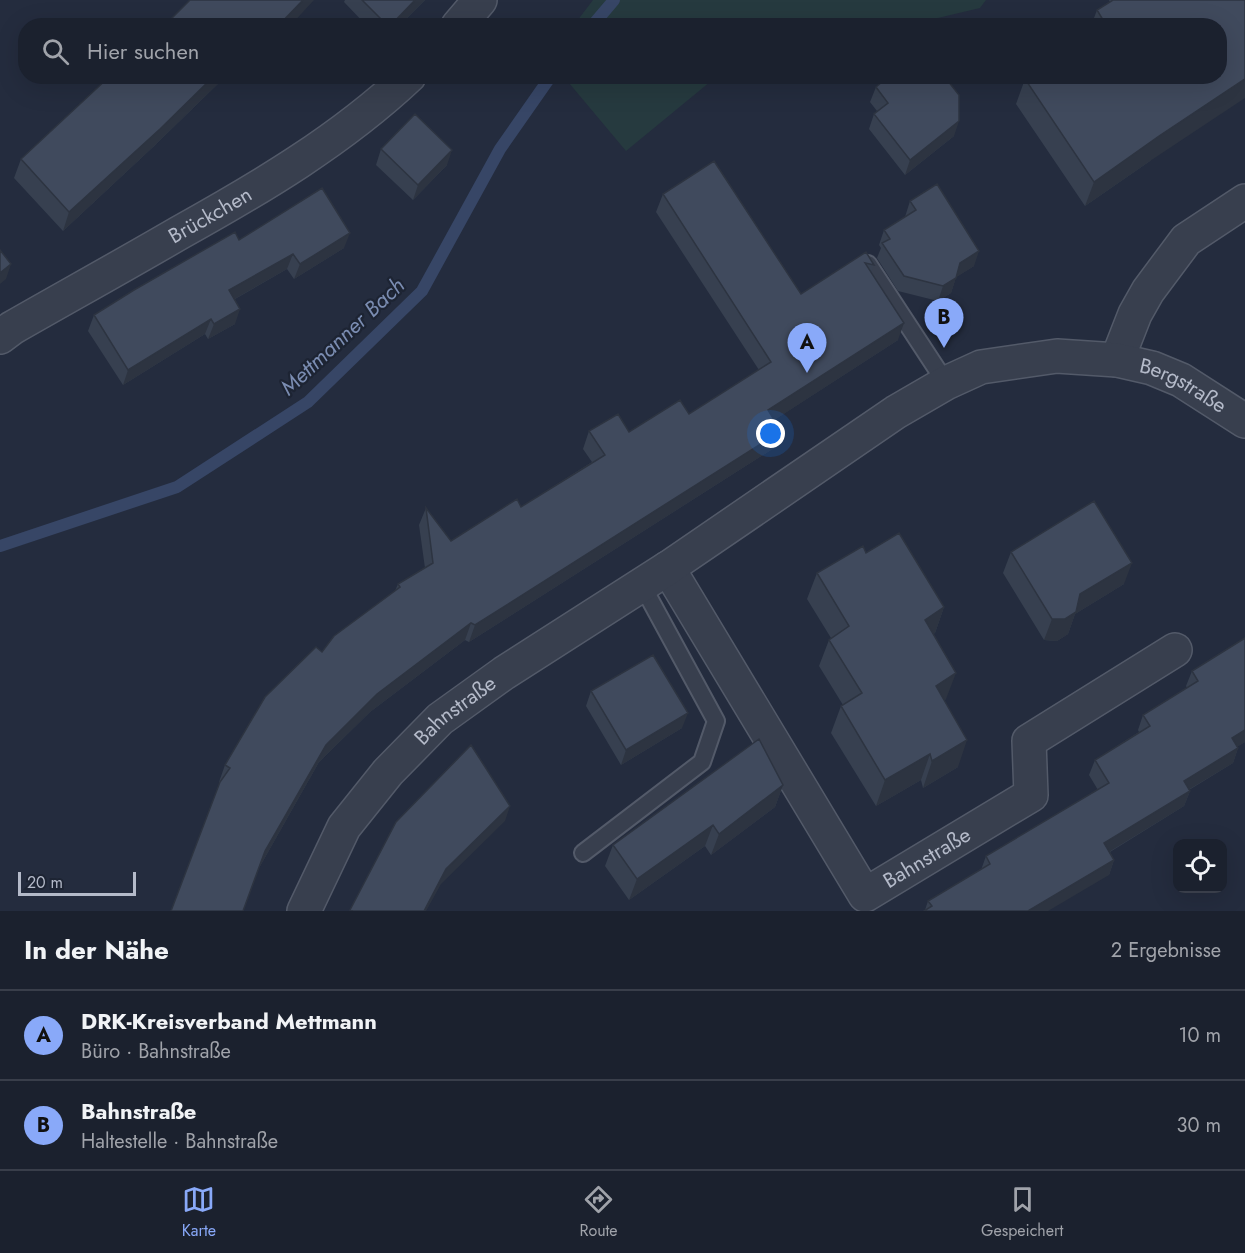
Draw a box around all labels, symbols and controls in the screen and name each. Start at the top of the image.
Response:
search box [18,18,1227,84]
icon: search [39,35,72,68]
text: Hier suchen [87,35,199,67]
street label: Brückchen [163,179,258,251]
water label: Mettmanner Bach [272,270,412,402]
pin: B [924,298,964,348]
pin: A [788,324,826,373]
street label: Bergstraße [1137,351,1233,420]
your location [756,419,785,448]
street label: Bahnstraße [407,668,502,752]
street label: Bahnstraße [877,820,976,896]
map controls [1173,839,1227,893]
button: locate [1173,839,1227,893]
scale bar [18,869,136,896]
text: 20 m [27,871,63,894]
text: In der Nähe [24,931,169,969]
text: 2 Ergebnisse [1111,936,1221,965]
text: DRK-Kreisverband Mettmann [81,1005,377,1037]
text: A [36,1021,51,1050]
text: 10 m [1178,1021,1221,1050]
text: Büro · Bahnstraße [81,1037,231,1066]
text: Bahnstraße [81,1095,196,1127]
text: B [37,1111,50,1140]
text: 30 m [1176,1111,1221,1140]
text: Haltestelle · Bahnstraße [81,1127,278,1156]
tab: Karte [182,1183,216,1242]
tab: Route [579,1183,618,1242]
tab: Gespeichert [981,1183,1063,1242]

